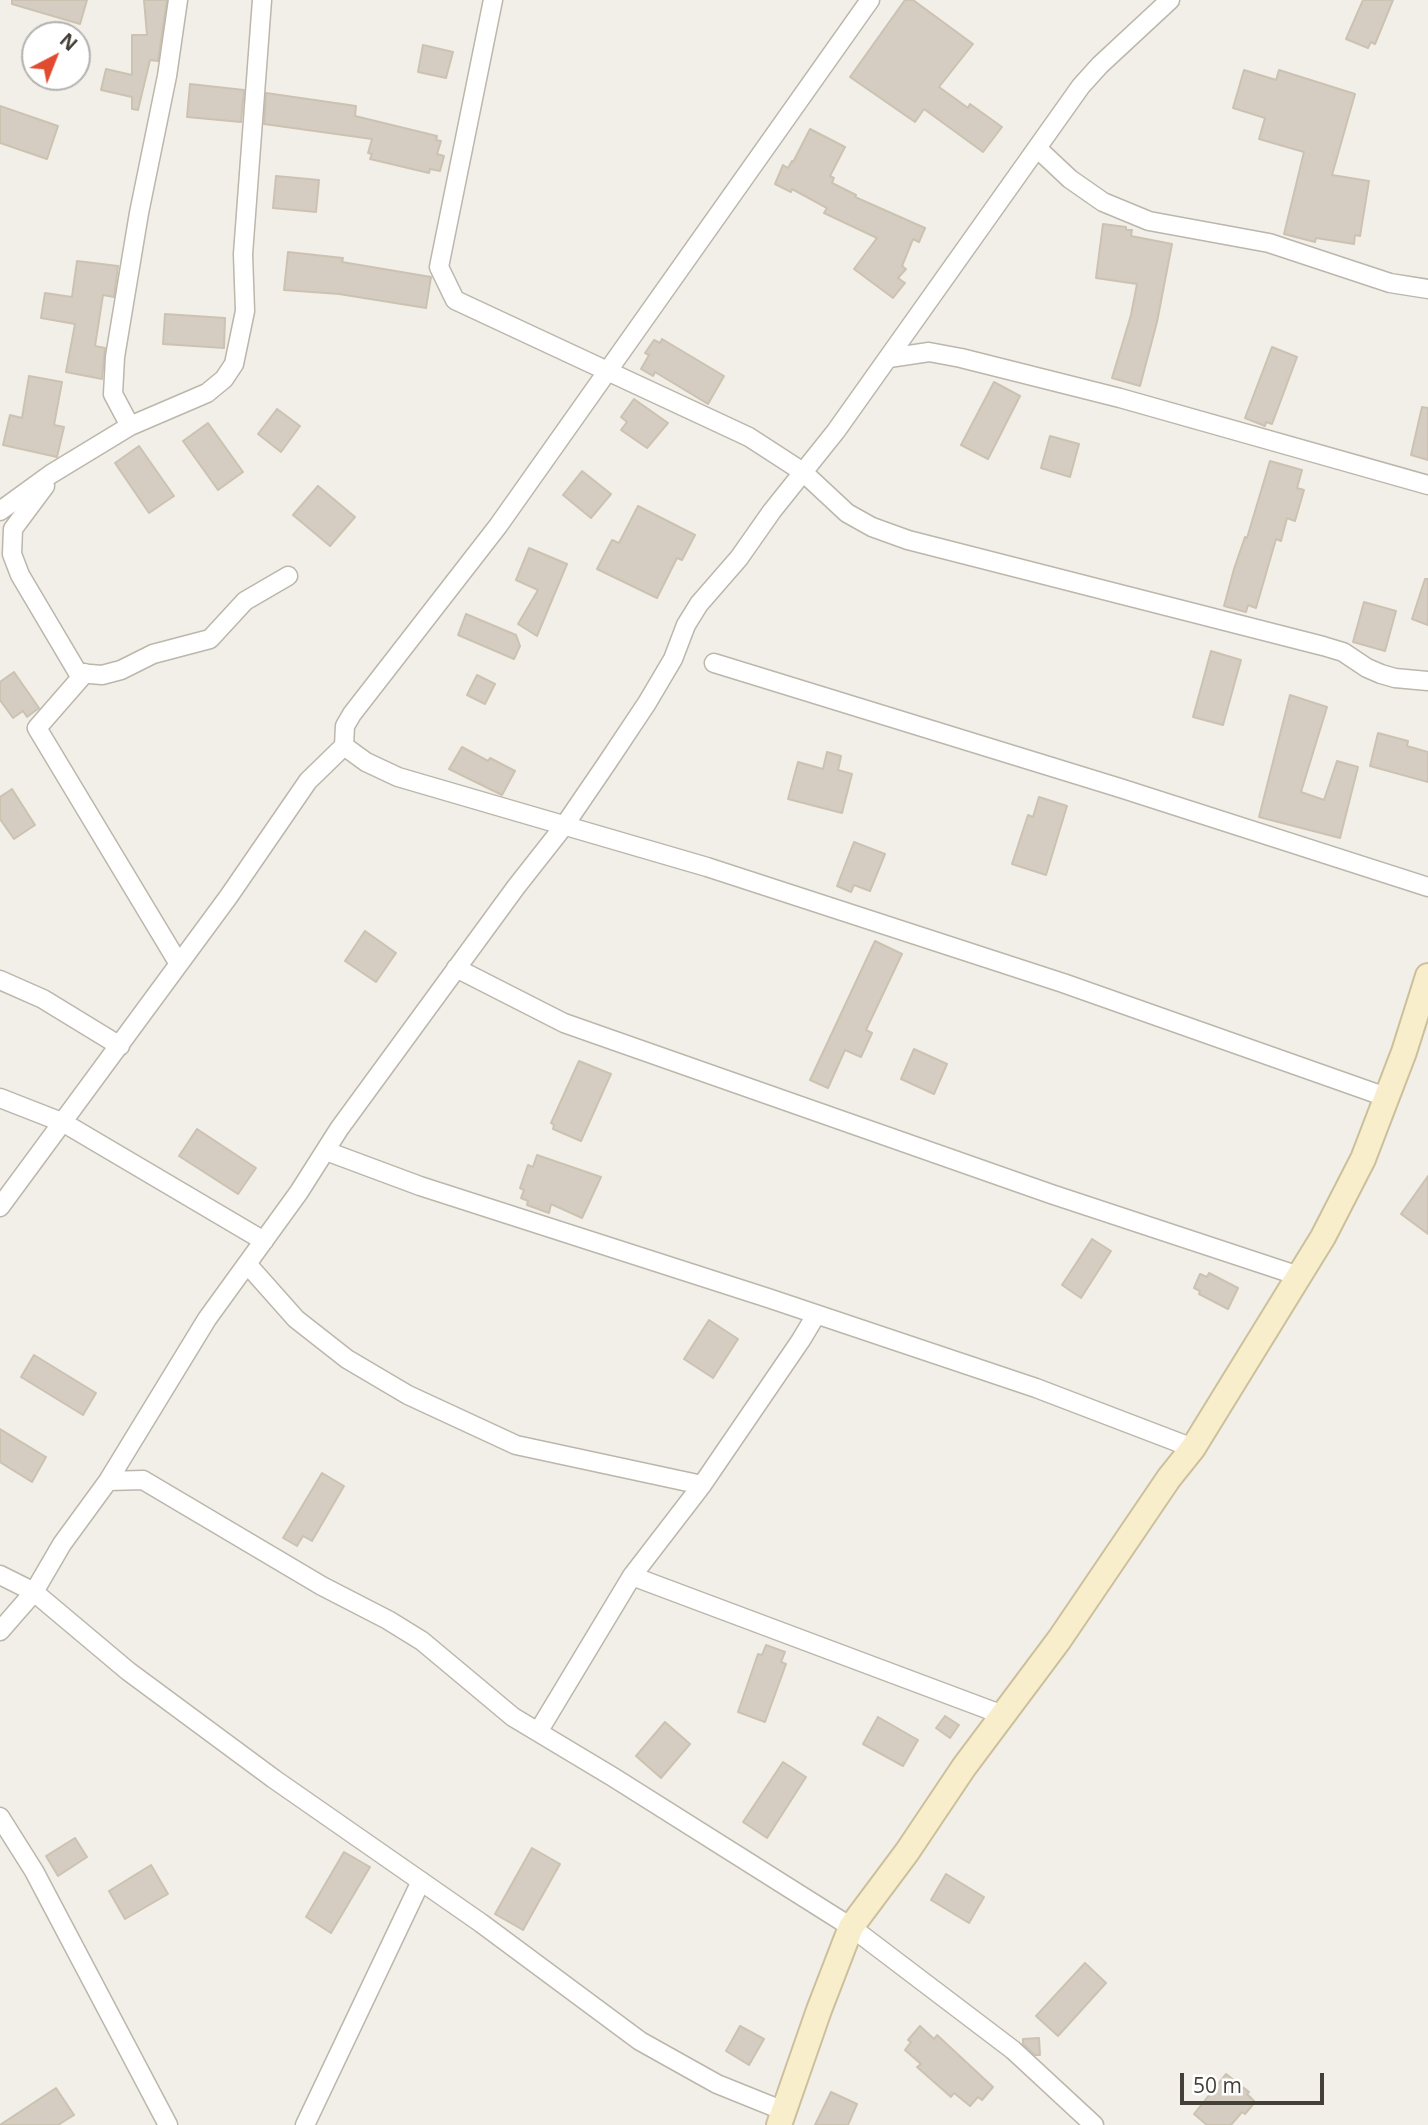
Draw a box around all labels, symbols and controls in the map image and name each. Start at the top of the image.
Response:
north arrow [21,21,91,91]
text: N [54,27,83,57]
scale bar [1183,2058,1326,2102]
text: 50 m [1193,2071,1242,2099]

